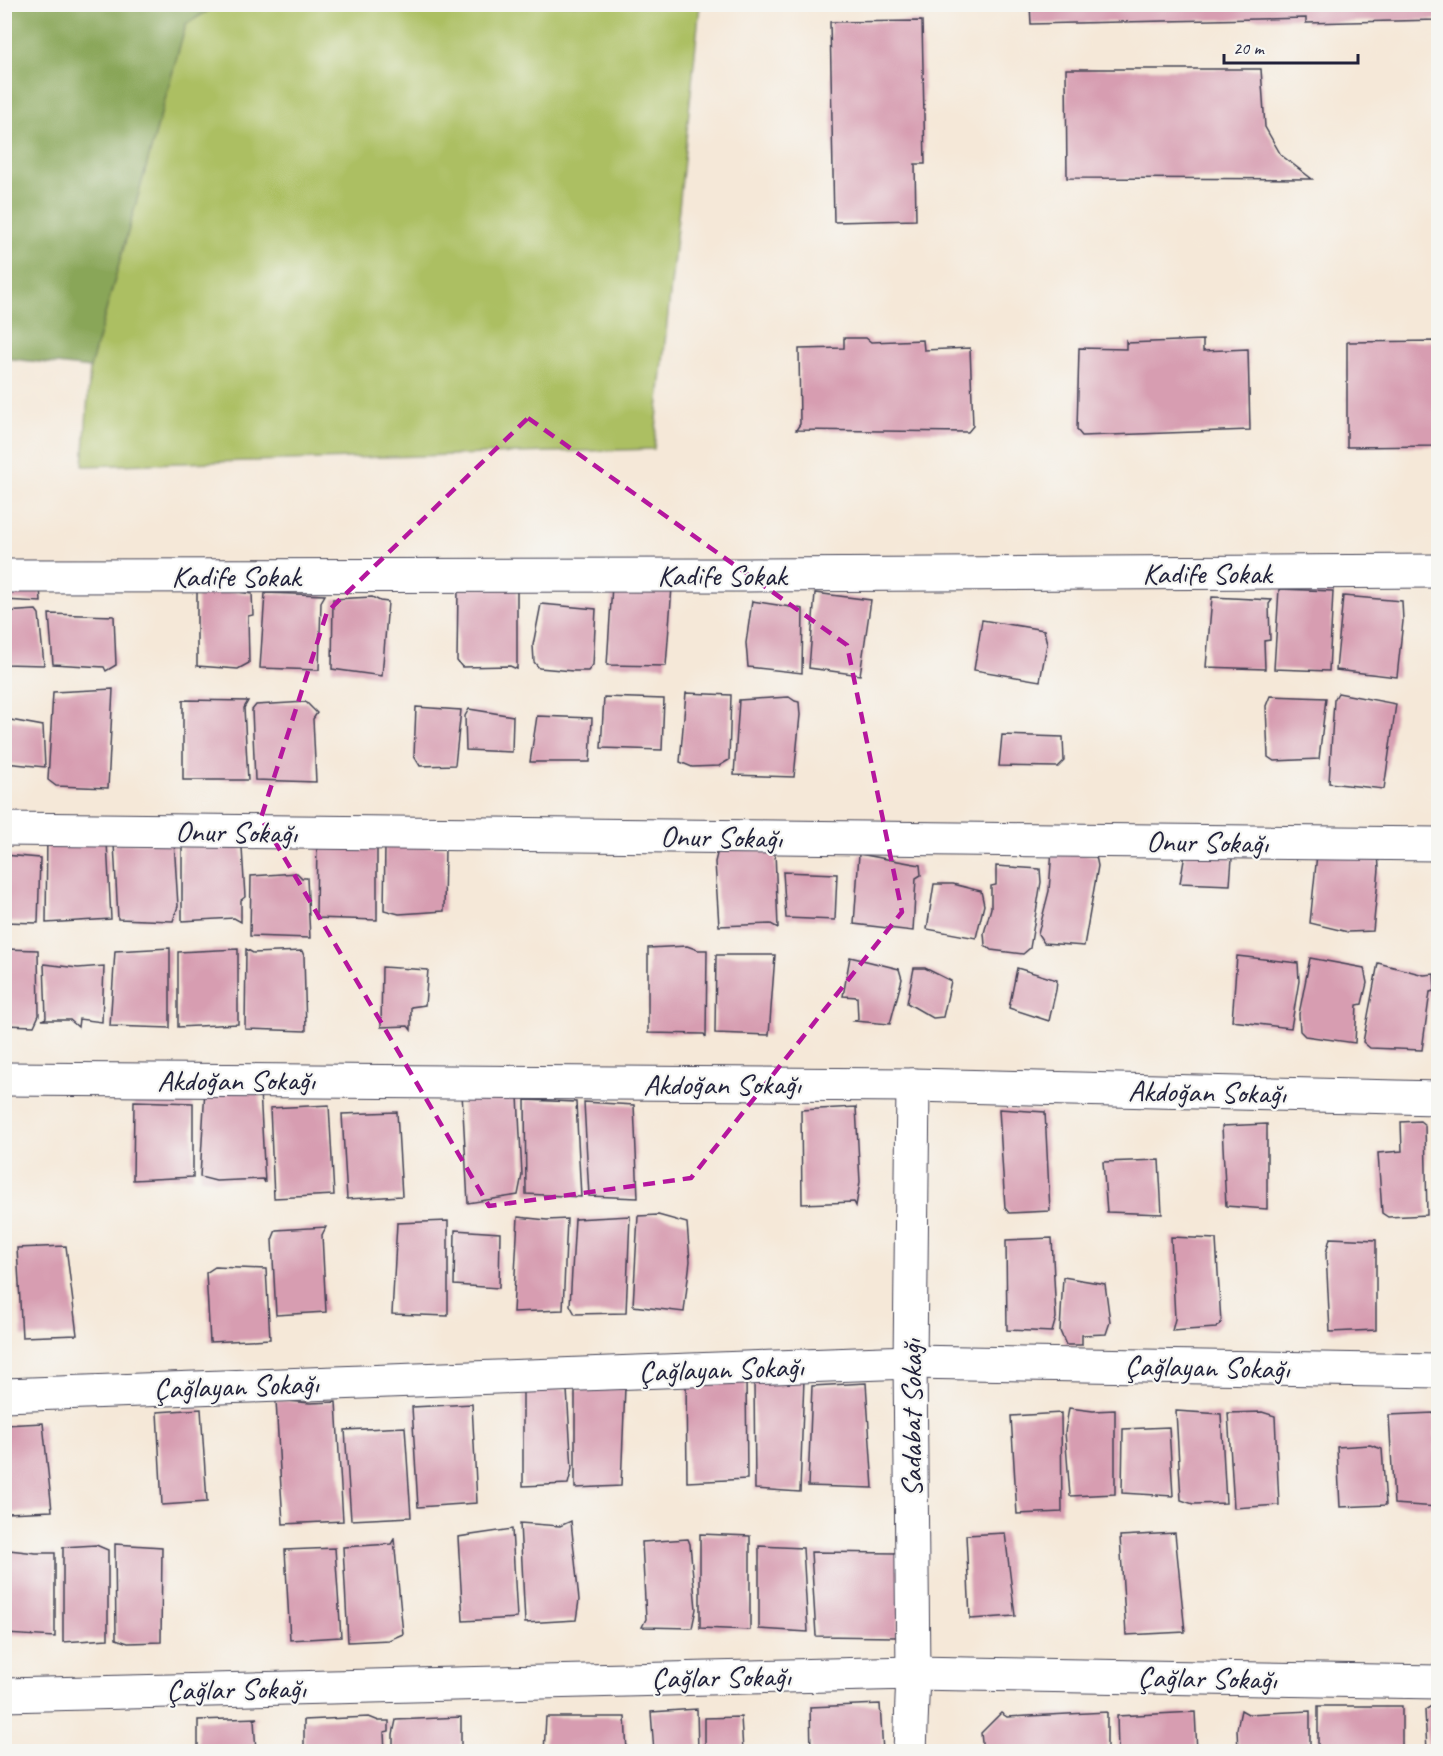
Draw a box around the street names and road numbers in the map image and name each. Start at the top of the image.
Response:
street label: Kadife Sokak [1143,554,1273,592]
street label: Kadife Sokak [658,556,788,594]
street label: Kadife Sokak [172,557,302,595]
street label: Onur Sokağı [175,812,299,852]
street label: Onur Sokağı [660,817,784,857]
street label: Onur Sokağı [1146,822,1270,862]
street label: Akdoğan Sokağı [157,1061,316,1099]
street label: Akdoğan Sokağı [643,1065,802,1103]
street label: Akdoğan Sokağı [1128,1072,1288,1112]
street label: Sadabat Sokağı [892,1338,930,1497]
street label: Çağlayan Sokağı [638,1347,805,1391]
street label: Çağlayan Sokağı [1124,1347,1291,1387]
street label: Çağlayan Sokağı [153,1364,320,1408]
street label: Çağlar Sokağı [651,1657,792,1697]
street label: Çağlar Sokağı [1137,1658,1278,1698]
street label: Çağlar Sokağı [166,1669,307,1709]

